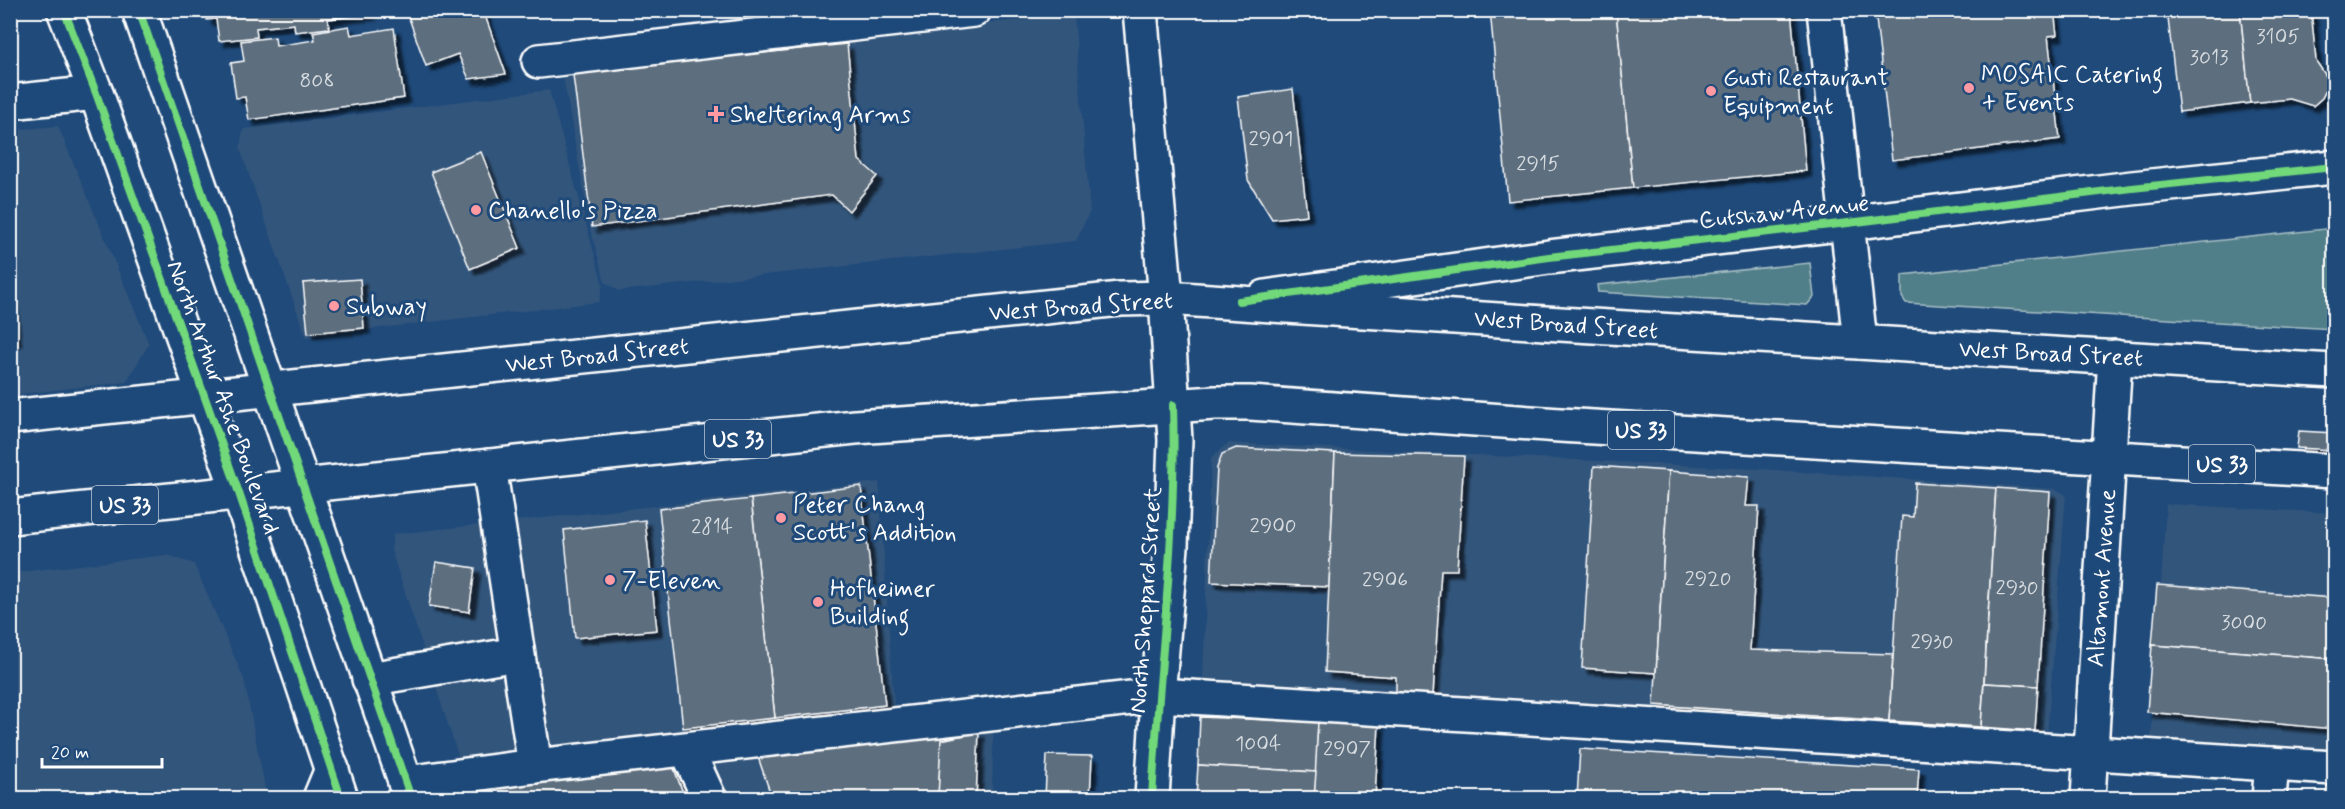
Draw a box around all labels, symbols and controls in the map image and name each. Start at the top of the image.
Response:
house number: 3105 [2256,23,2300,51]
house number: 3013 [2189,44,2229,72]
place label: MOSAIC Catering + Events [1981,60,2163,119]
place label: Gusti Restaurant Equipment [1723,63,1889,122]
house number: 808 [299,67,335,95]
marker: MOSAIC Catering + Events [1962,81,1976,95]
marker: Gusti Restaurant Equipment [1704,84,1718,98]
place label: Sheltering Arms [730,100,911,131]
marker: Sheltering Arms [707,105,725,123]
house number: 2901 [1249,125,1293,153]
house number: 2915 [1516,150,1560,178]
street label: Cutshaw Avenue [1698,188,1871,237]
place label: Chanello's Pizza [488,196,658,227]
marker: Chanello's Pizza [469,203,483,217]
street label: North Arthur Ashe Boulevard [159,256,287,539]
street label: West Broad Street [988,286,1174,329]
place label: Subway [346,292,427,323]
marker: Subway [327,299,341,313]
street label: West Broad Street [1473,304,1659,347]
street label: West Broad Street [504,331,691,382]
street label: West Broad Street [1958,334,2144,375]
road number: US 33 [1608,411,1674,449]
road number: US 33 [705,420,771,458]
road number: US 33 [2189,445,2255,483]
road number: US 33 [92,486,158,524]
street label: North Sheppard Street [1123,486,1170,714]
street label: Altamont Avenue [2081,488,2124,668]
place label: Peter Chang Scott's Addition [793,490,957,549]
marker: Peter Chang Scott's Addition [774,511,788,525]
house number: 2900 [1249,512,1297,540]
house number: 2814 [691,513,733,541]
house number: 2920 [1684,565,1732,593]
place label: 7-Eleven [622,566,721,597]
house number: 2906 [1362,566,1408,594]
marker: 7-Eleven [603,573,617,587]
place label: Hofheimer Building [830,574,935,636]
house number: 2930 [1995,574,2039,602]
marker: Hofheimer Building [811,595,825,609]
house number: 3000 [2221,609,2267,637]
house number: 2930 [1910,628,1954,656]
house number: 1004 [1235,730,1281,758]
scale bar [42,731,162,769]
house number: 2907 [1323,735,1371,763]
text: 20 m [51,741,89,765]

